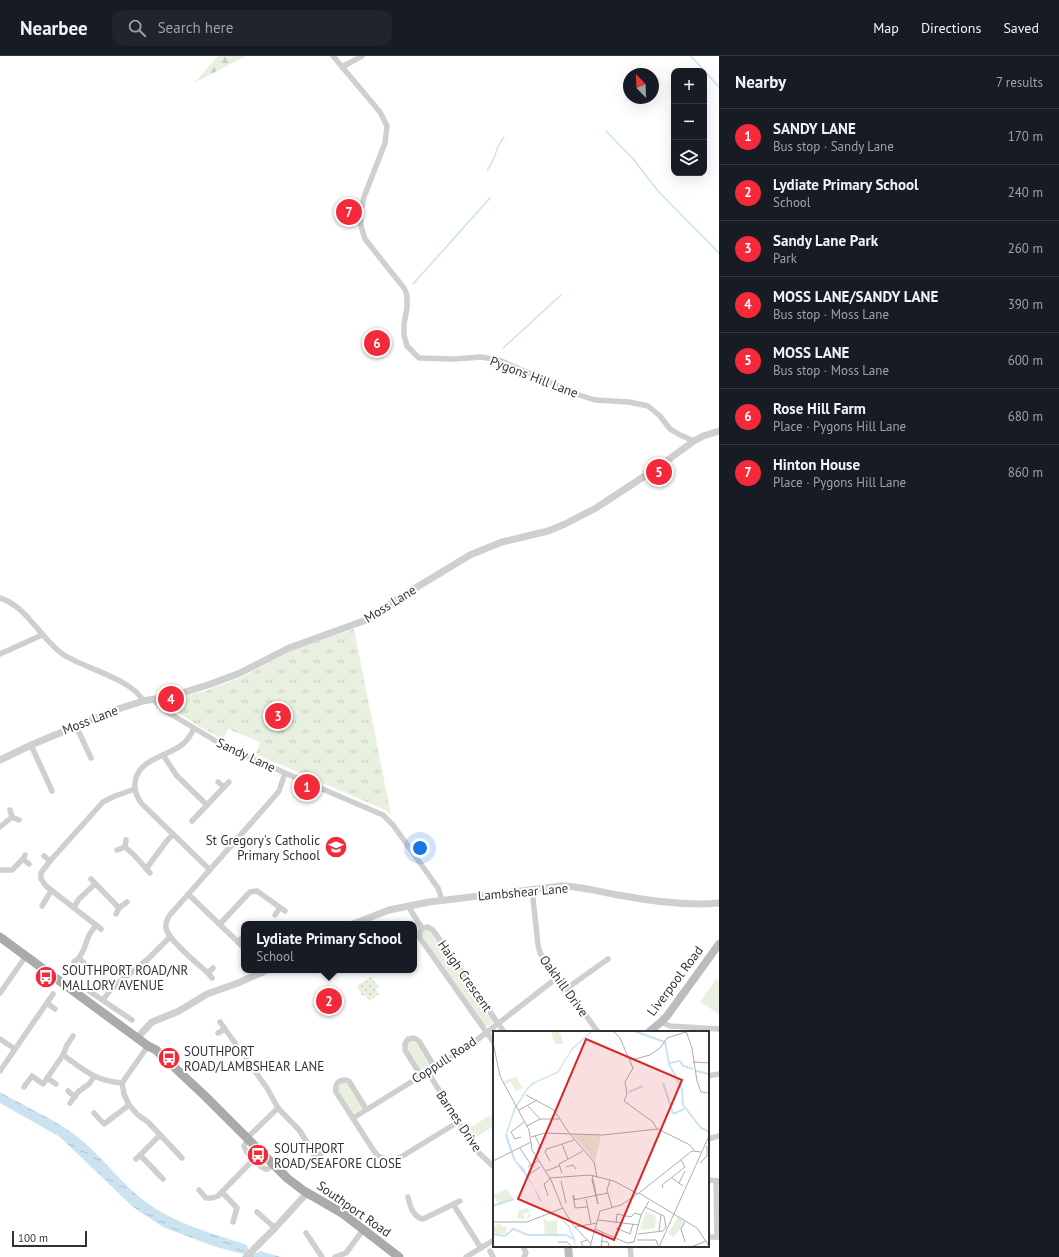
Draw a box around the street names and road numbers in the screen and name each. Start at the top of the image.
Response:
street label: Pygons Hill Lane [487,352,581,402]
street label: Moss Lane [361,581,419,627]
street label: Moss Lane [60,702,120,738]
street label: Sandy Lane [214,734,278,776]
street label: Lambshear Lane [477,880,569,904]
street label: Haigh Crescent [434,937,496,1016]
street label: Liverpool Road [643,943,707,1019]
street label: Oakhill Drive [536,952,592,1020]
street label: Coppull Road [409,1033,479,1087]
street label: Barnes Drive [432,1087,486,1155]
street label: Southport Road [314,1177,394,1241]

